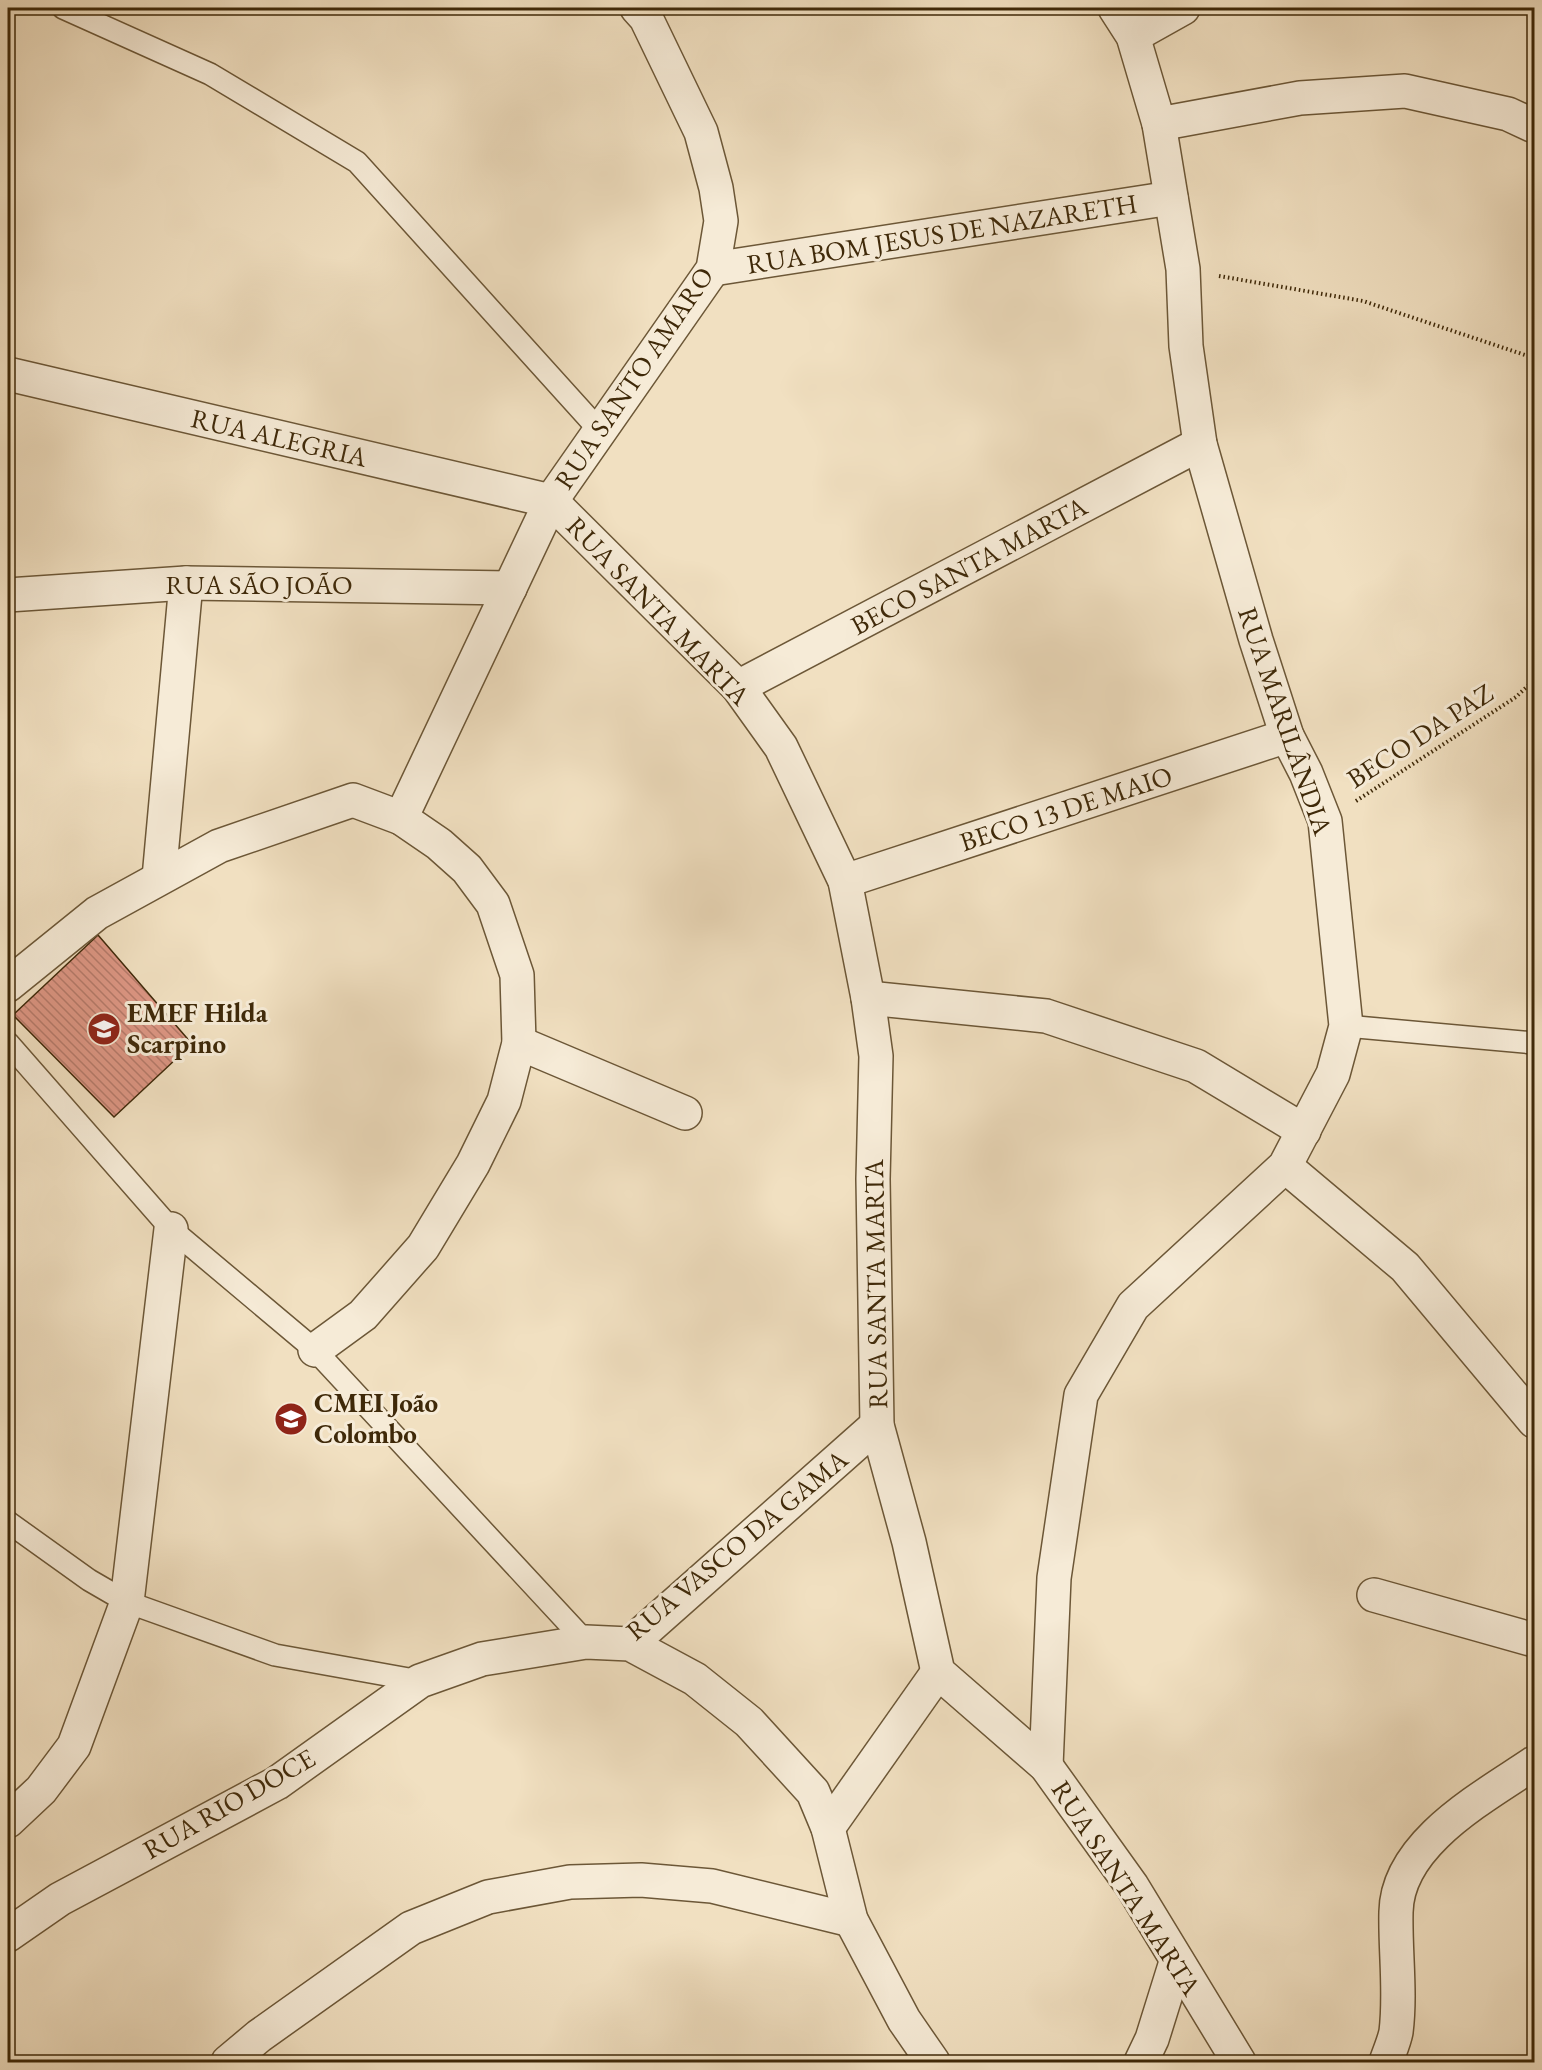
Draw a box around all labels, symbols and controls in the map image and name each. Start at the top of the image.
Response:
street label: RUA BOM JESUS DE NAZARETH [744,185,1140,282]
street label: RUA SANTO AMARO [546,260,721,496]
street label: RUA ALEGRIA [188,400,371,475]
street label: BECO SANTA MARTA [845,488,1093,643]
street label: RUA SANTA MARTA [559,509,758,713]
street label: RUA SÃO JOÃO [165,567,353,602]
street label: RUA MARILÂNDIA [1230,602,1341,840]
street label: BECO DA PAZ [1340,675,1499,796]
street label: BECO 13 DE MAIO [955,758,1177,859]
place label: EMEF Hilda Scarpino [127,995,268,1061]
school or university icon: EMEF Hilda Scarpino [86,1011,122,1047]
street label: RUA SANTA MARTA [856,1159,895,1409]
place label: CMEI João Colombo [314,1385,438,1451]
school or university icon: CMEI João Colombo [273,1401,309,1437]
street label: RUA VASCO DA GAMA [618,1441,855,1648]
street label: RUA RIO DOCE [136,1740,321,1867]
street label: RUA SANTA MARTA [1044,1773,1209,2002]

